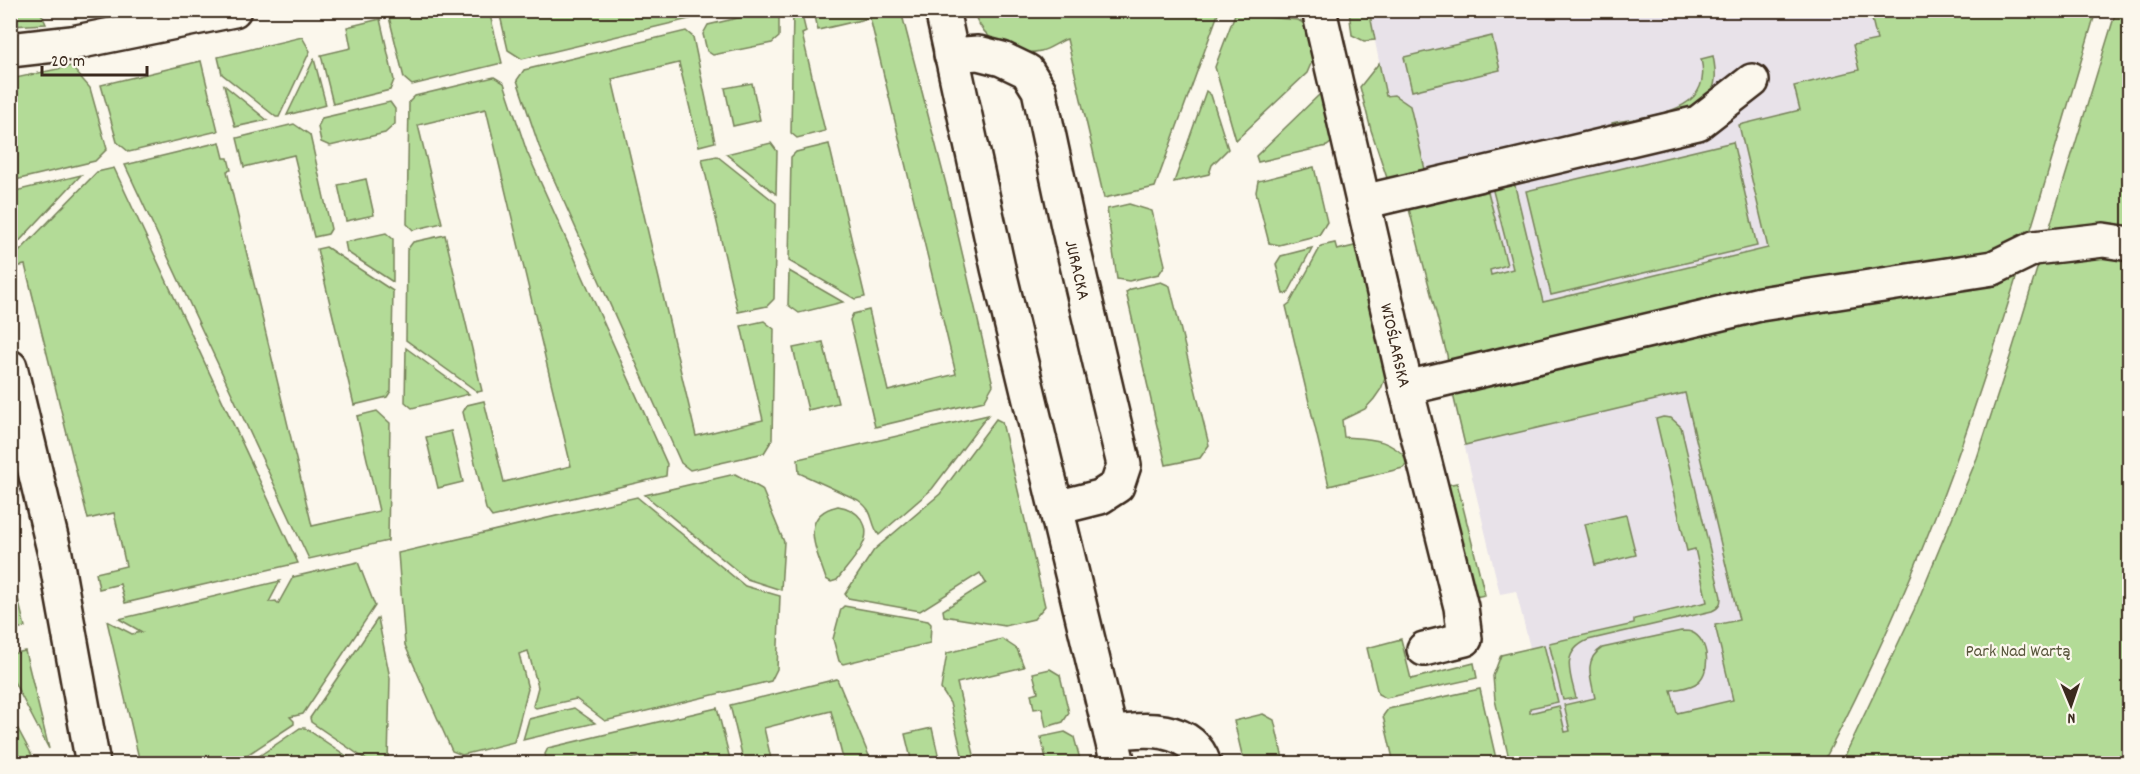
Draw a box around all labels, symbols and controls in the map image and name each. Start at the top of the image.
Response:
scale bar [42,39,147,77]
text: 20 m [51,50,85,75]
street label: JURACKA [1057,238,1095,303]
street label: WIOŚLARSKA [1372,301,1416,391]
park label: Park Nad Wartą [1966,640,2070,665]
north arrow [2041,675,2101,735]
text: N [2067,706,2076,729]

